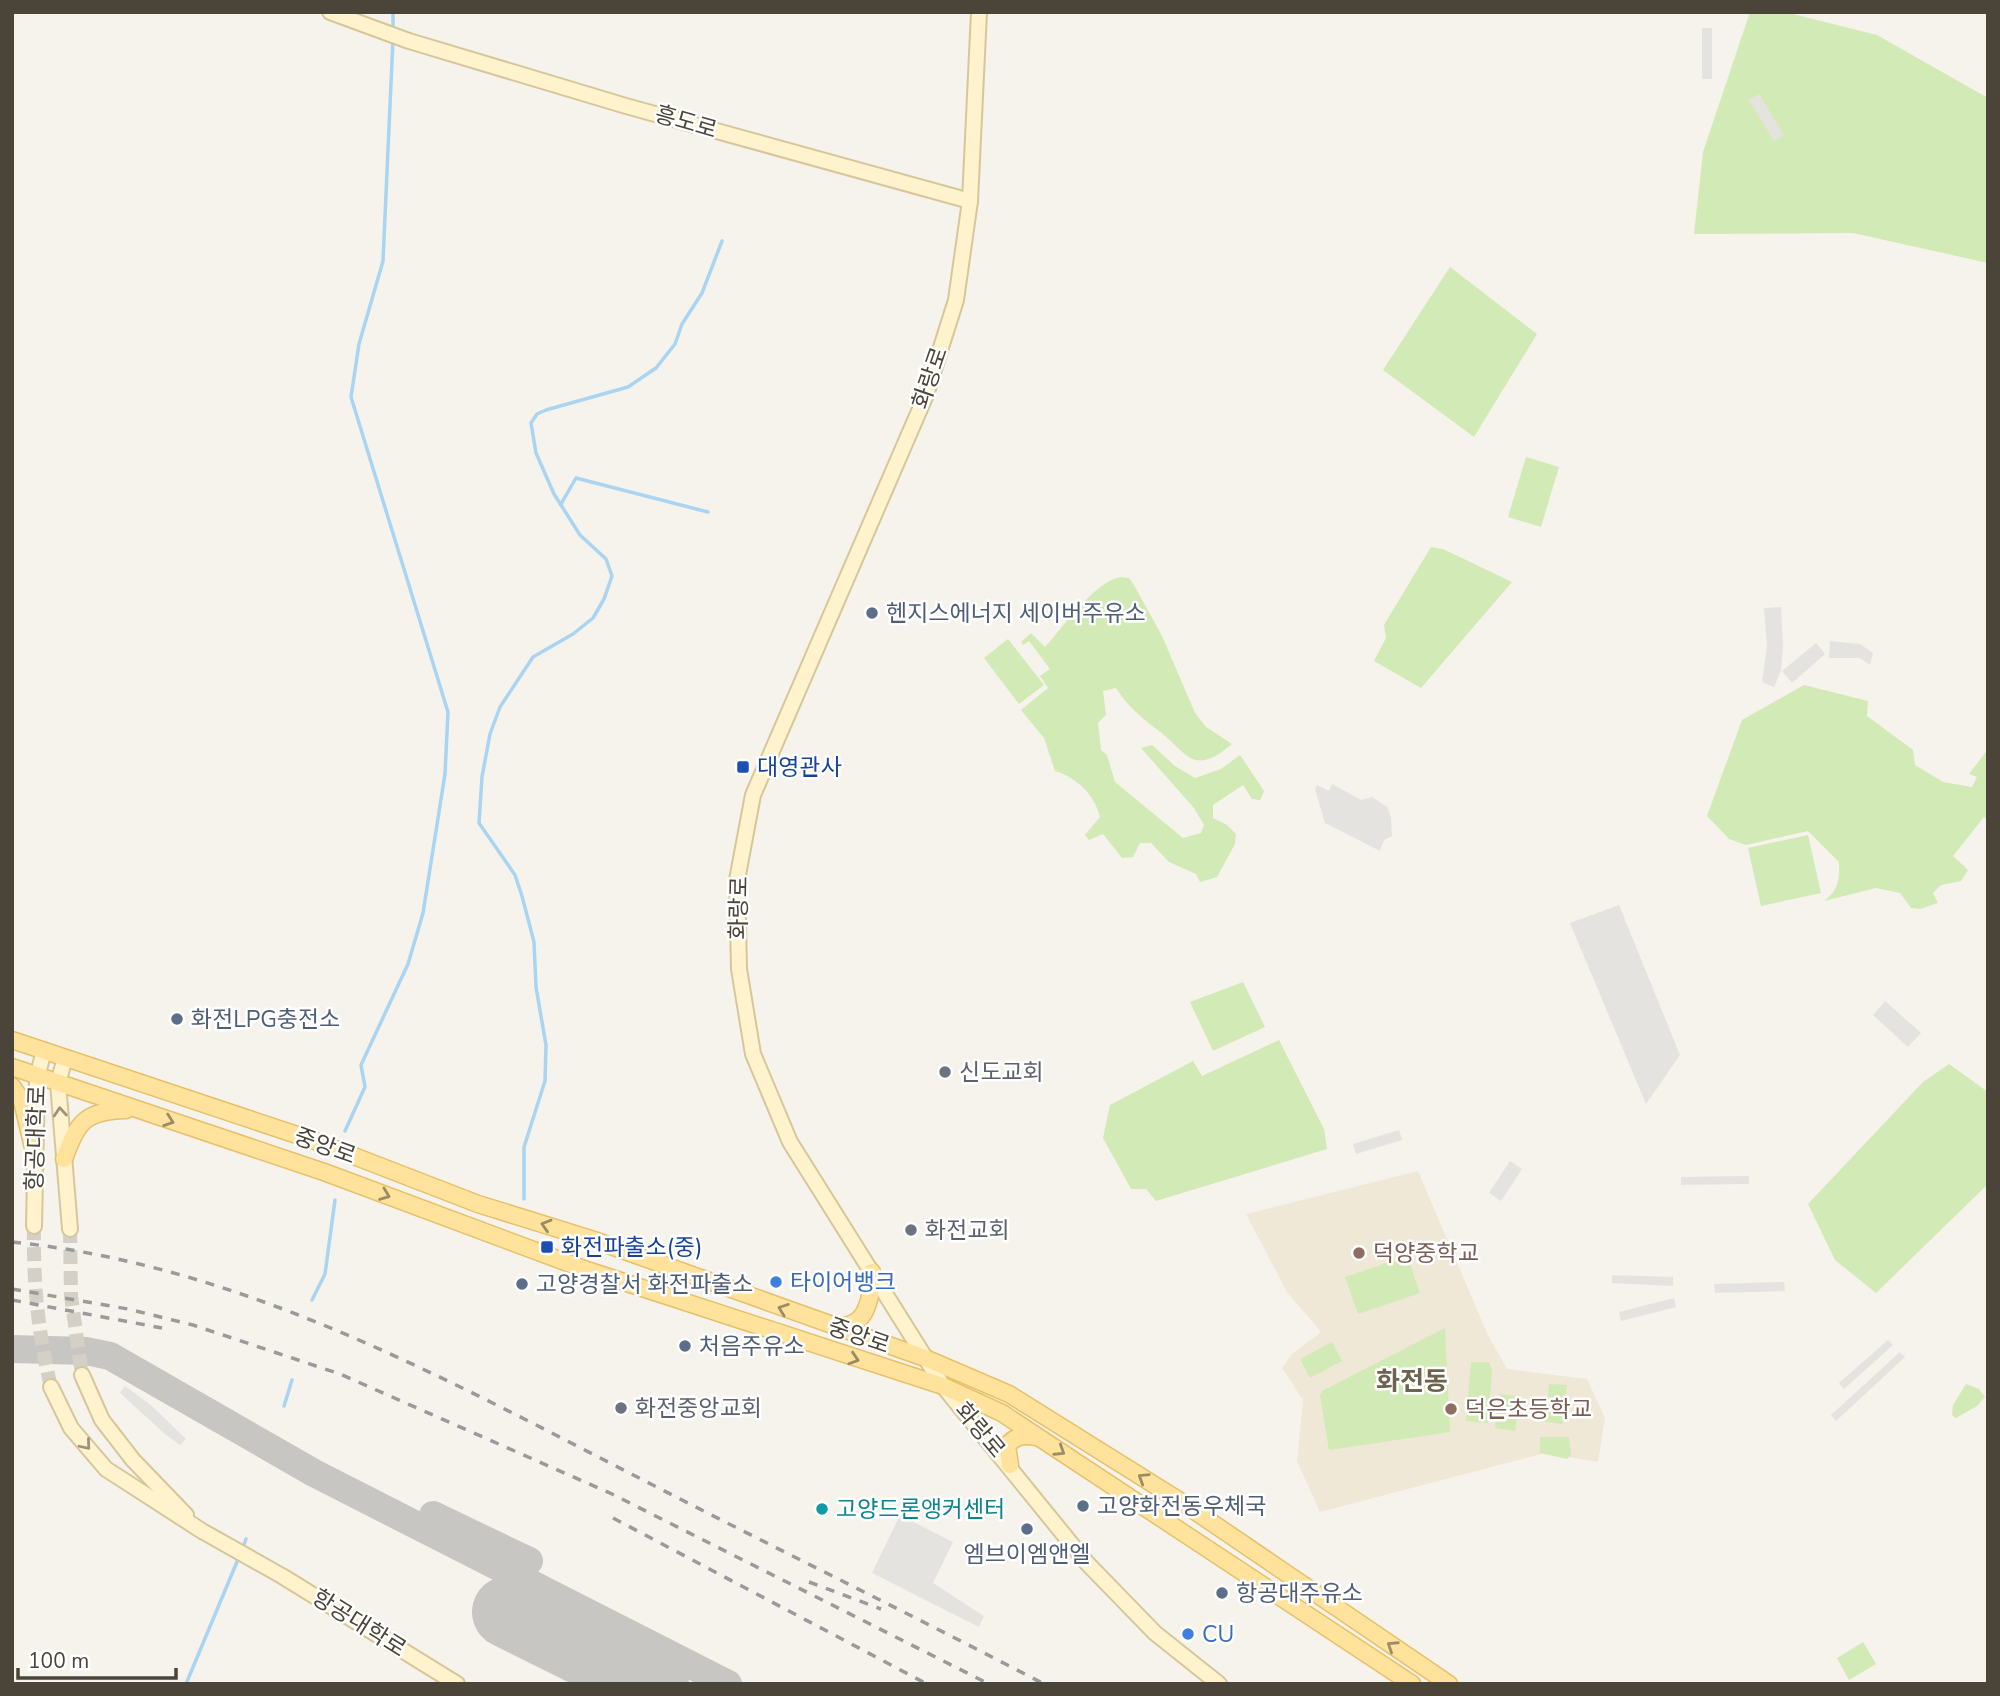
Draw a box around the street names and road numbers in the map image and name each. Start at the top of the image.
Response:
street label: 흥도로 [651,98,721,146]
street label: 화랑로 [905,343,955,413]
street label: 화랑로 [723,876,755,940]
street label: 항공대학로 [19,1085,53,1191]
street label: 중앙로 [290,1121,360,1171]
street label: 중앙로 [824,1311,894,1361]
street label: 화랑로 [948,1396,1012,1464]
street label: 항공대학로 [306,1582,412,1664]

